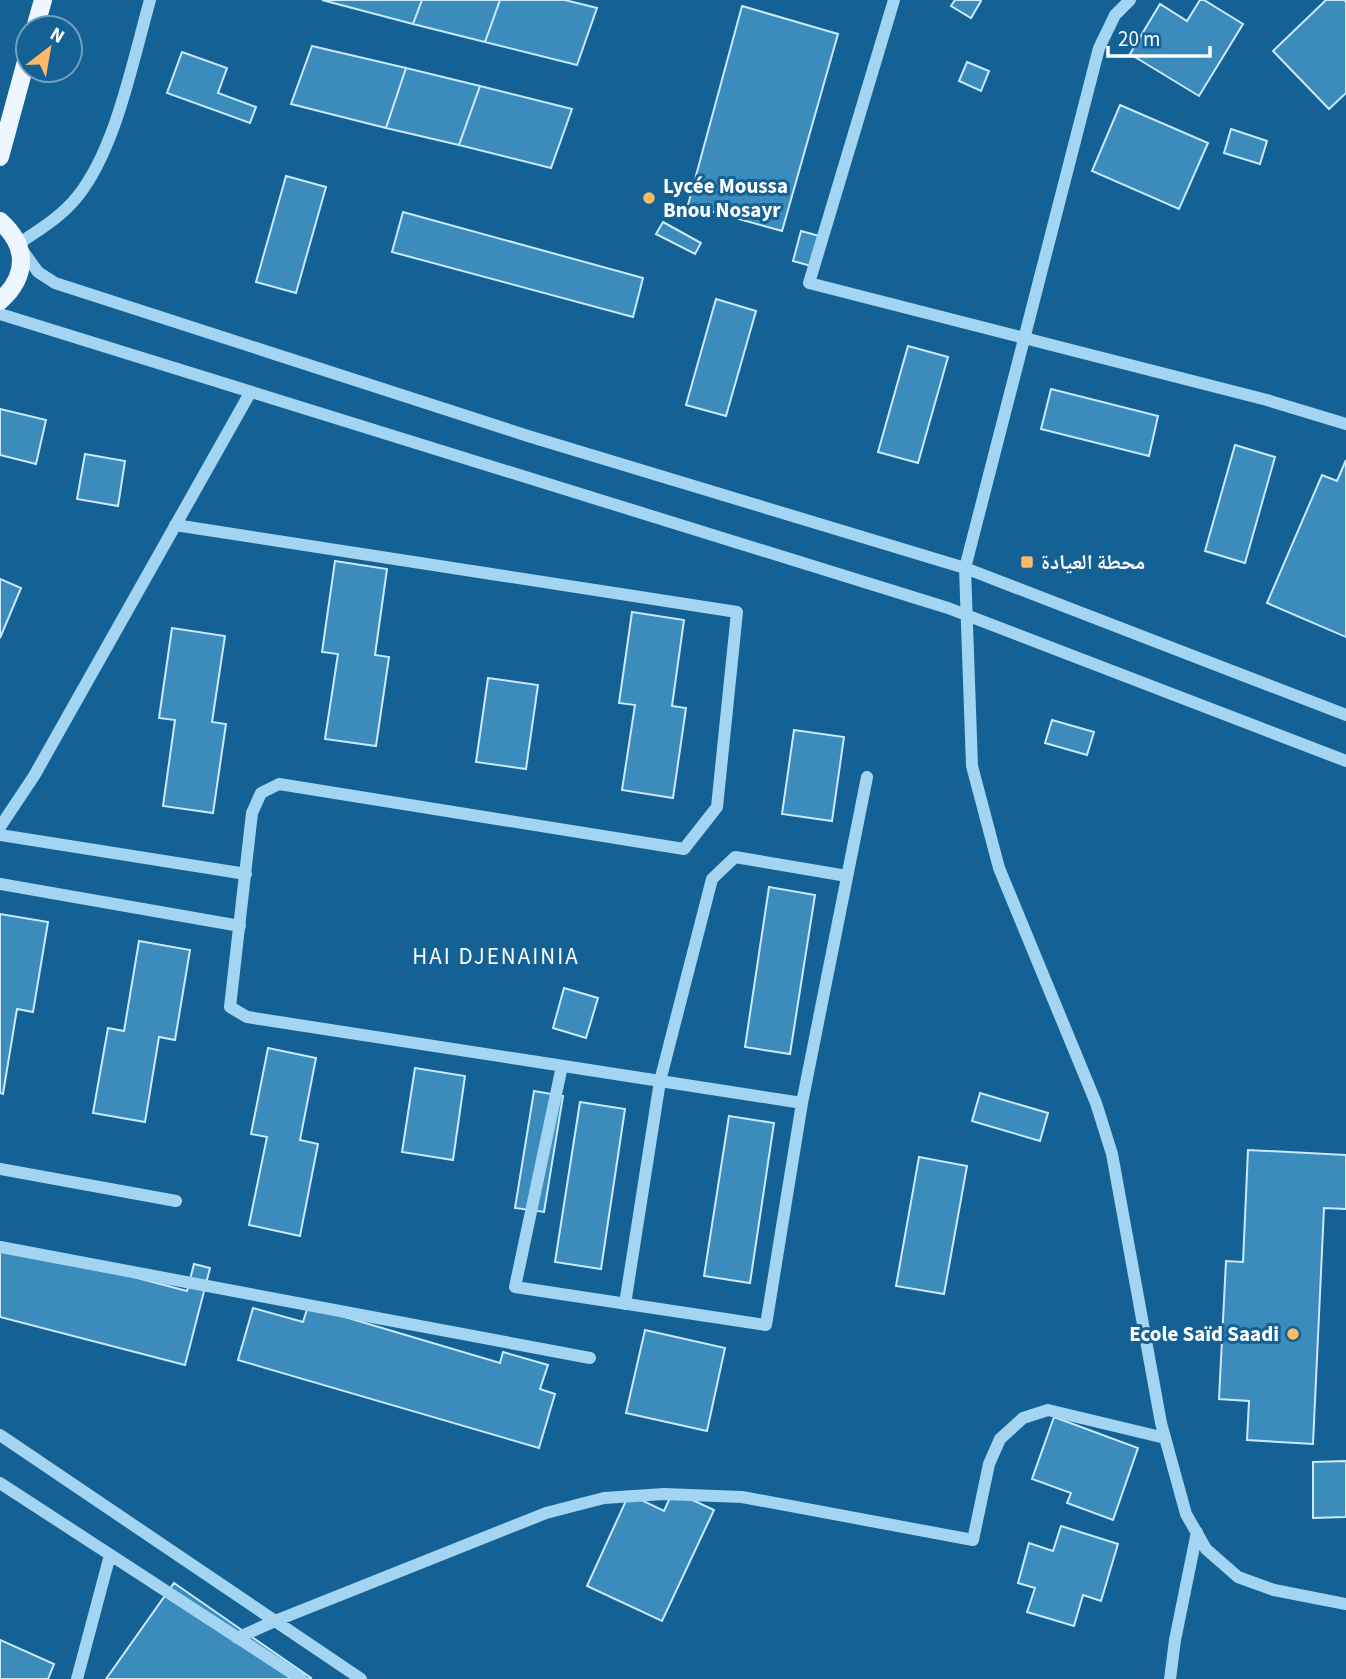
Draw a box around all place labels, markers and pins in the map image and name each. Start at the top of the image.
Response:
place label: Lycée Moussa Bnou Nosayr [663,171,788,225]
marker: Lycée Moussa Bnou Nosayr [641,190,657,206]
place label: محطة العيادة [1041,547,1145,577]
marker: محطة العيادة [1019,554,1035,570]
place label: Ecole Saïd Saadi [1129,1319,1279,1349]
marker: Ecole Saïd Saadi [1285,1326,1301,1342]

